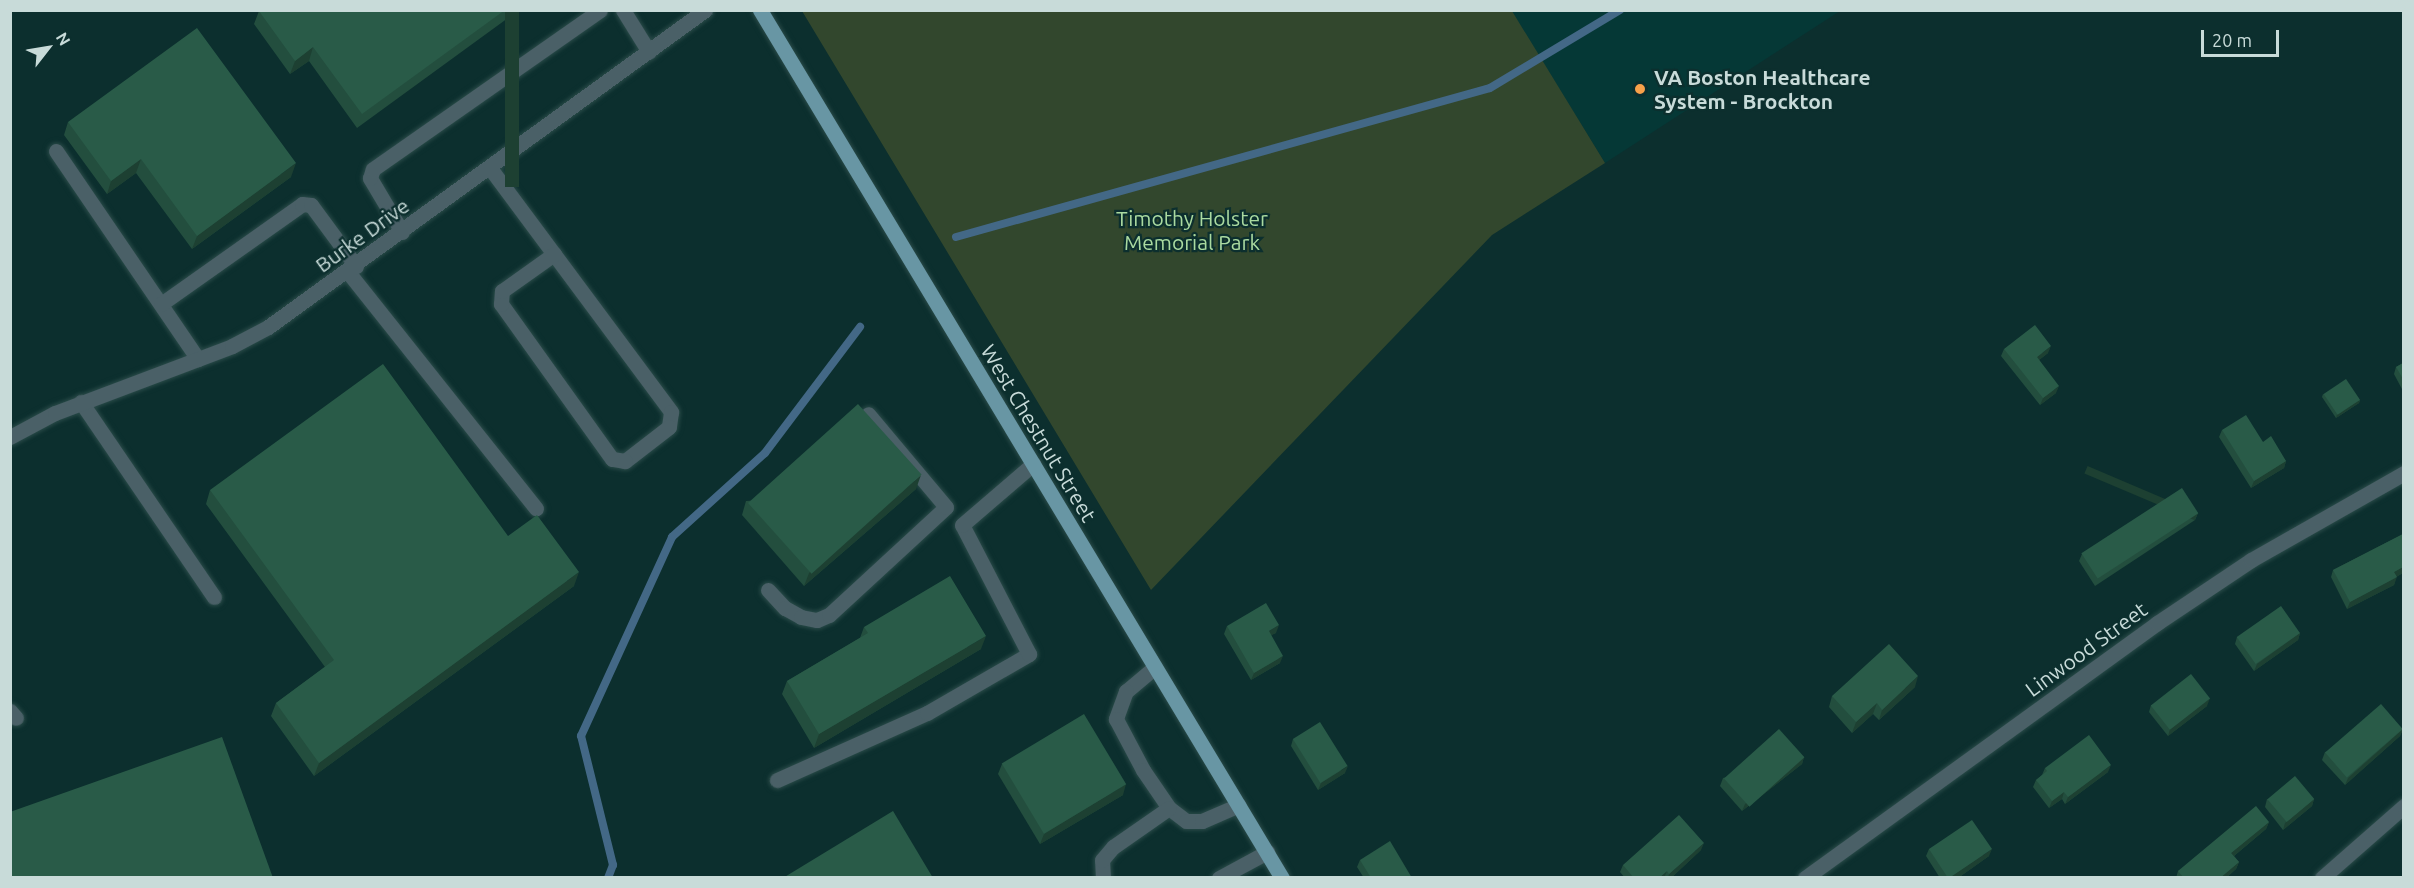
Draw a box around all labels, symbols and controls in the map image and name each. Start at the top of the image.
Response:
north arrow [18,18,78,78]
scale bar [2204,18,2282,56]
text: N [53,29,74,48]
text: 20 m [2212,30,2252,50]
place label: VA Boston Healthcare System - Brockton [1654,64,1871,114]
marker: VA Boston Healthcare System - Brockton [1631,80,1649,98]
street label: Burke Drive [310,193,414,277]
park label: Timothy Holster Memorial Park [1116,205,1268,255]
street label: West Chestnut Street [976,340,1102,526]
street label: Linwood Street [2020,596,2152,702]

